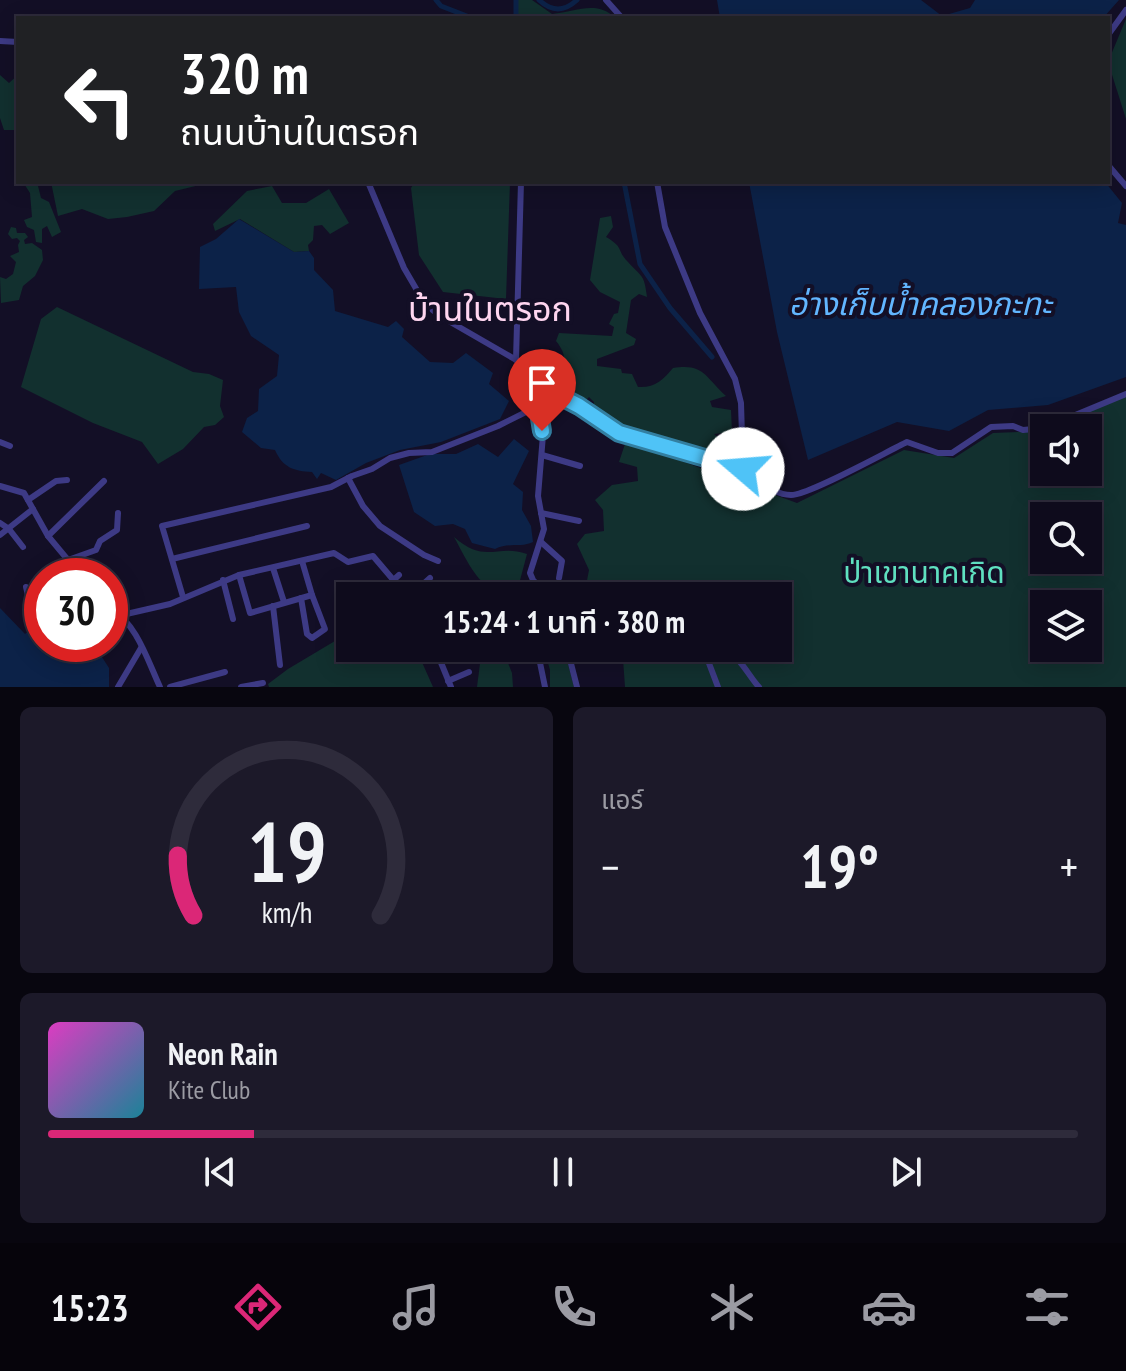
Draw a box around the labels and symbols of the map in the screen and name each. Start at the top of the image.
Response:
water label: อ่างเก็บน้ำคลองกะทะ [789,282,1054,324]
district label: บ้านในตรอก [408,286,572,330]
pin [508,349,576,431]
position arrow [701,427,785,511]
park label: ป่าเขานาคเกิด [843,552,1005,591]
speed limit sign: 30 [24,558,128,662]

